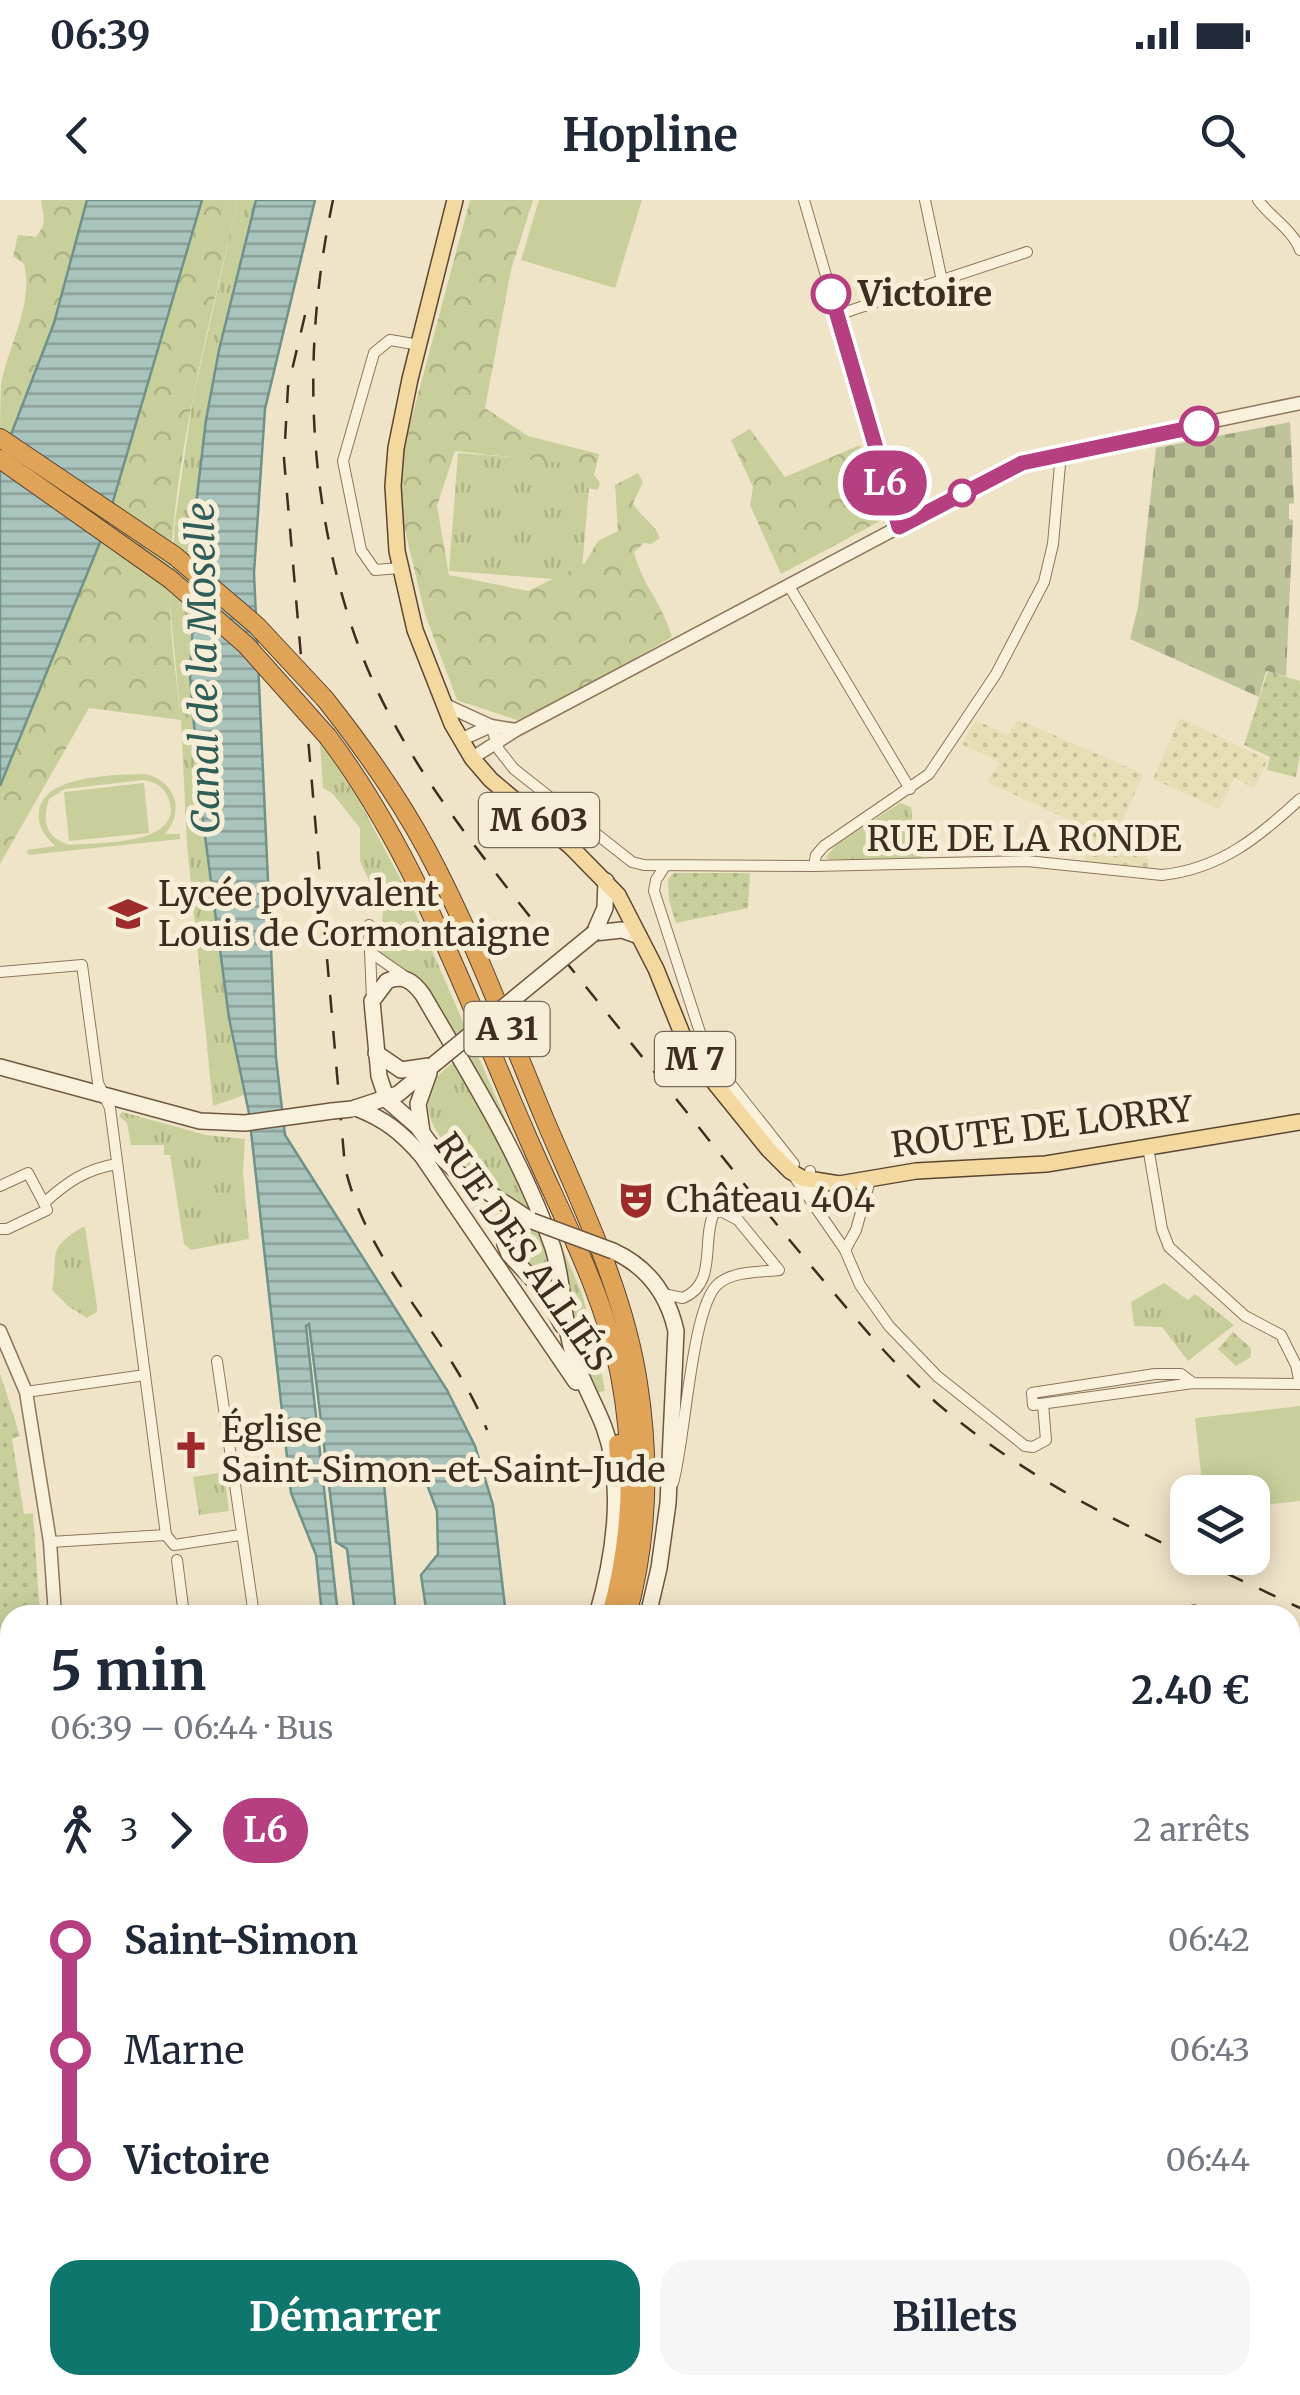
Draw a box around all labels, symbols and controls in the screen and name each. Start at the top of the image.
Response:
text: 06:39 [50,12,151,59]
text: Hopline [562,107,738,163]
icon: back [50,108,105,163]
icon: search [1195,108,1250,163]
place label: Victoire [857,272,992,316]
marker: Victoire [812,275,850,313]
unlabelled marker [1180,407,1218,445]
line badge: L6 [840,450,930,516]
text: L6 [863,461,907,505]
unlabelled marker [949,480,975,506]
water label: Canal de la Moselle [177,502,229,834]
road number: M 603 [479,793,599,847]
street label: RUE DE LA RONDE [867,817,1181,861]
place label: Lycée polyvalent Louis de Cormontaigne [158,872,550,956]
school or university icon: Lycée polyvalent Louis de Cormontaigne [107,893,149,935]
road number: A 31 [464,1002,550,1056]
road number: M 7 [655,1032,735,1086]
street label: ROUTE DE LORRY [889,1087,1196,1167]
street label: RUE DES ALLIÉS [425,1124,622,1379]
place label: Château 404 [666,1178,875,1222]
theatre icon: Château 404 [615,1179,657,1221]
place label: Église Saint-Simon-et-Saint-Jude [221,1407,666,1492]
church icon: Église Saint-Simon-et-Saint-Jude [170,1429,212,1471]
map controls [1170,1475,1270,1575]
button: layers [1170,1475,1270,1575]
text: 5 min [50,1636,206,1705]
text: 2.40 € [1131,1667,1250,1714]
text: 06:39 – 06:44 · Bus [50,1708,333,1748]
icon: walk [50,1803,105,1858]
icon: forward [153,1803,208,1858]
text: L6 [243,1808,288,1852]
text: 3 [120,1810,138,1850]
text: 2 arrêts [1133,1810,1250,1850]
text: Saint-Simon [124,1917,358,1964]
text: 06:42 [1168,1920,1250,1960]
text: Marne [124,2027,244,2074]
text: 06:43 [1170,2030,1250,2070]
text: Victoire [124,2137,270,2184]
text: 06:44 [1165,2140,1250,2180]
button: Démarrer [50,2260,640,2375]
button: Billets [660,2260,1250,2375]

